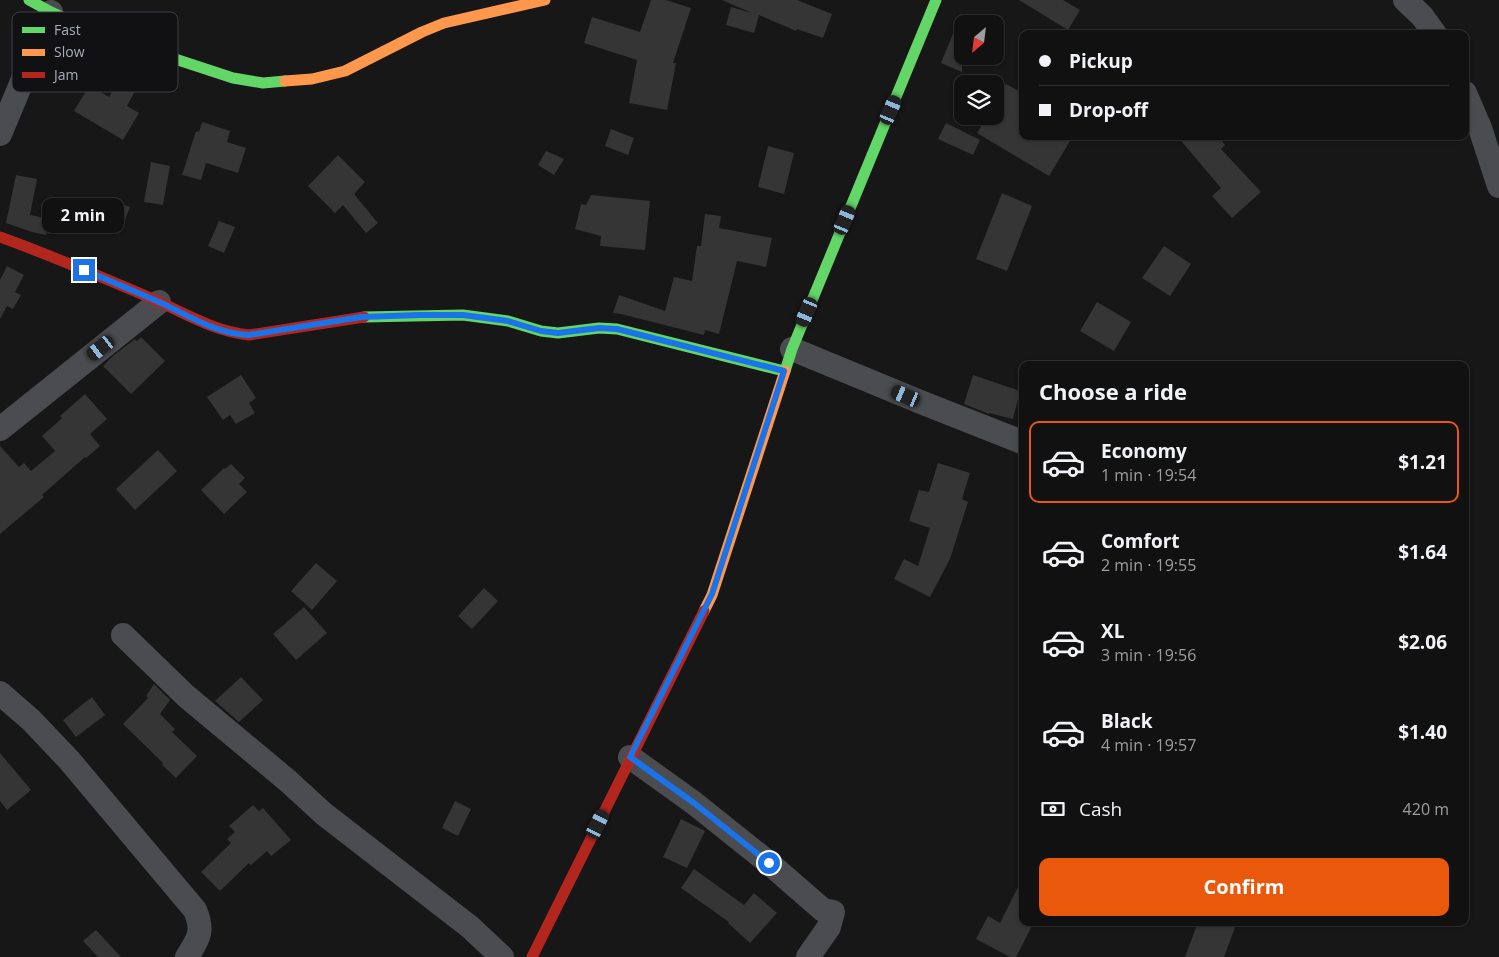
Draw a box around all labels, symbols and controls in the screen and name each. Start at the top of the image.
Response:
legend [12,12,178,92]
north arrow [954,15,1004,65]
map controls [954,15,1004,125]
text: Fast [54,20,81,39]
text: Slow [54,42,85,61]
text: Pickup [1069,48,1133,74]
text: Jam [52,65,79,84]
button: layers [954,75,1004,125]
car [878,93,903,127]
text: Drop-off [1069,97,1148,123]
callout: 2 min [43,198,125,232]
car [832,203,857,237]
text: 2 min [61,204,105,226]
route end [73,259,95,281]
car [794,295,819,329]
car [84,333,117,363]
text: Choose a ride [1039,376,1187,406]
car [889,383,922,409]
text: Economy [1101,438,1187,464]
icon: car [1041,440,1086,485]
text: $1.21 [1398,449,1447,475]
text: 1 min · 19:54 [1101,464,1196,486]
text: Comfort [1101,528,1180,554]
icon: car [1041,530,1086,575]
text: $1.64 [1398,539,1447,565]
text: 2 min · 19:55 [1101,554,1196,576]
text: XL [1101,618,1124,644]
icon: car [1041,620,1086,665]
text: $2.06 [1398,629,1447,655]
text: 3 min · 19:56 [1101,644,1196,666]
text: Black [1101,708,1153,734]
icon: car [1041,710,1086,755]
text: $1.40 [1398,719,1447,745]
text: 4 min · 19:57 [1101,734,1196,756]
icon: cash [1039,795,1067,823]
text: Cash [1079,796,1122,822]
text: 420 m [1403,798,1449,820]
car [584,807,611,841]
route start [758,852,780,874]
button: Confirm [1039,858,1449,916]

